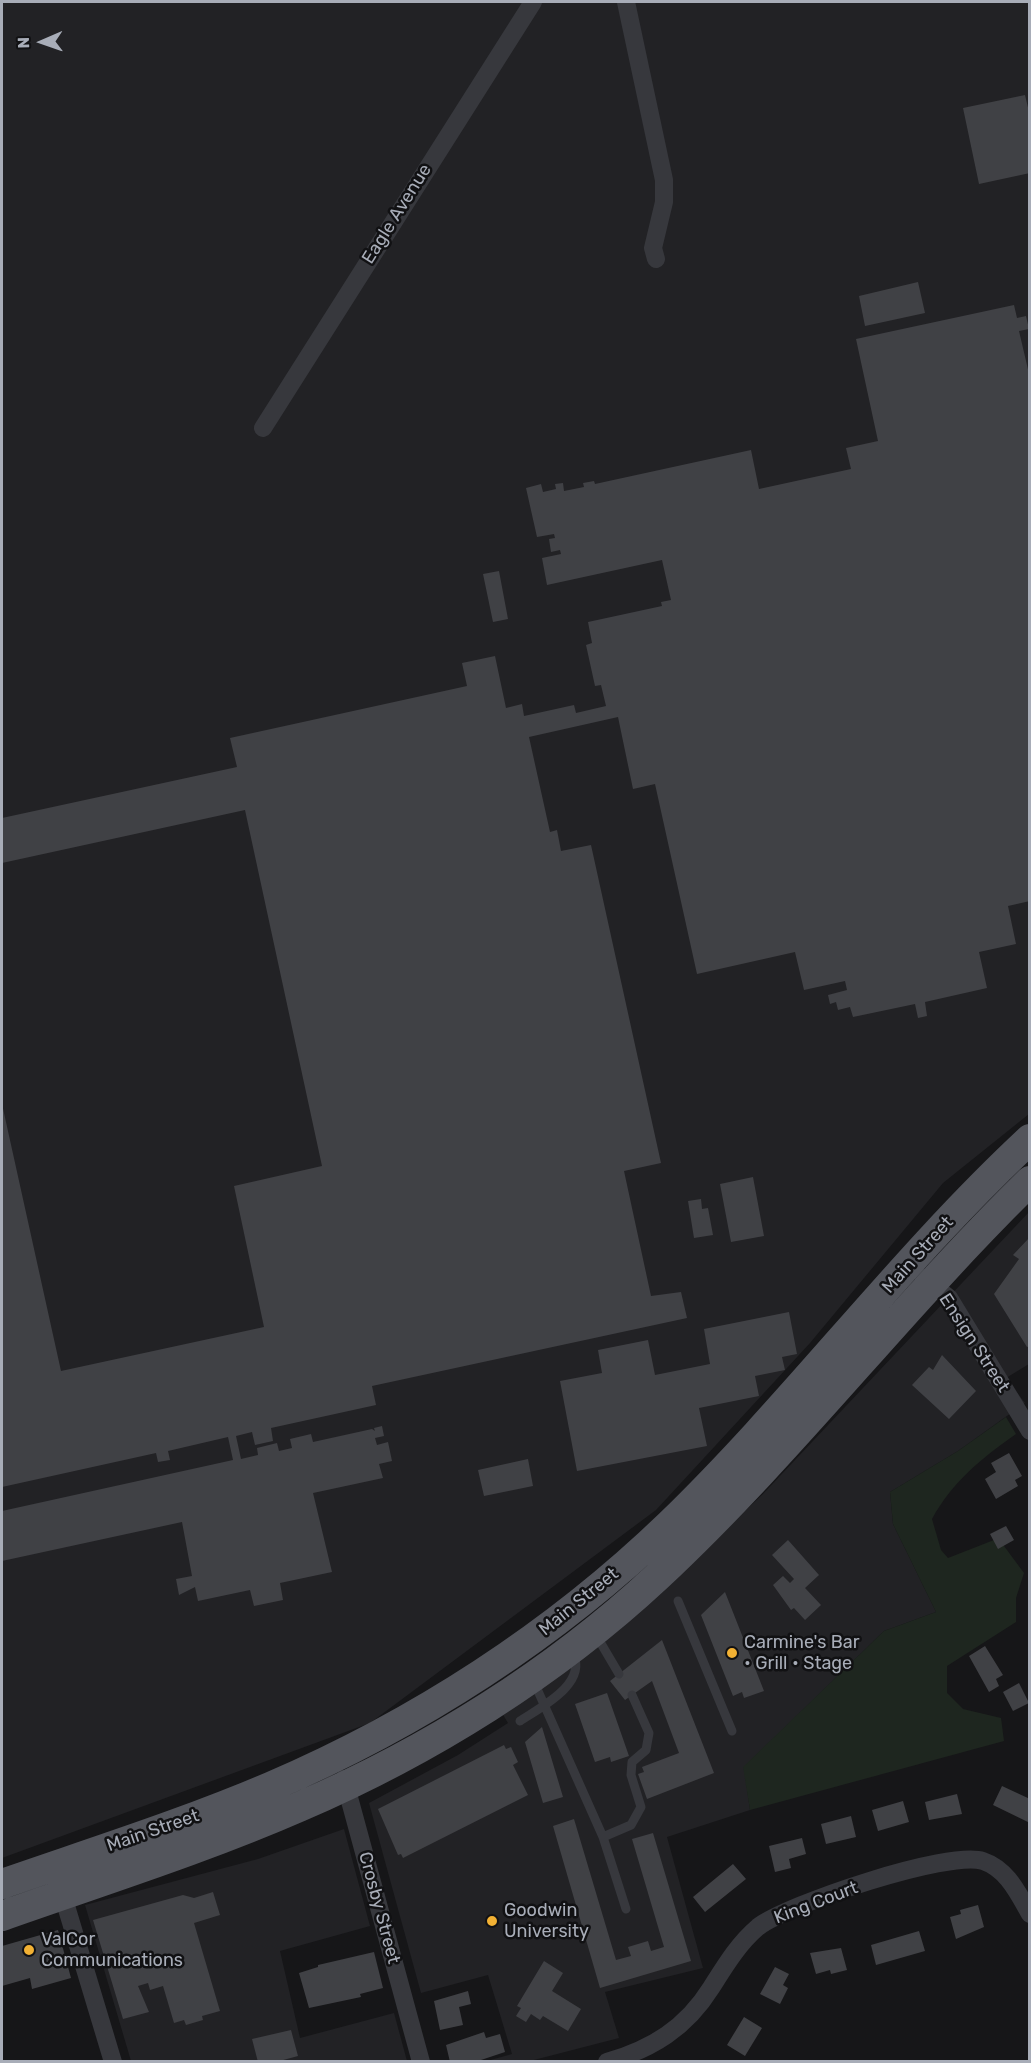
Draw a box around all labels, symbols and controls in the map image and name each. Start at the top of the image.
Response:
north arrow [12,12,72,72]
text: N [14,37,33,49]
street label: Eagle Avenue [358,160,436,268]
street label: Main Street [878,1212,958,1298]
street label: Ensign Street [934,1290,1014,1396]
street label: Main Street [535,1563,623,1641]
place label: Carmine's Bar • Grill • Stage [744,1632,860,1674]
marker: Carmine's Bar • Grill • Stage [725,1646,739,1660]
street label: Main Street [104,1805,202,1857]
street label: Crosby Street [354,1850,404,1966]
street label: King Court [771,1877,861,1929]
place label: Goodwin University [504,1900,589,1942]
marker: Goodwin University [485,1914,499,1928]
place label: ValCor Communications [41,1929,183,1972]
marker: ValCor Communications [22,1943,36,1957]

